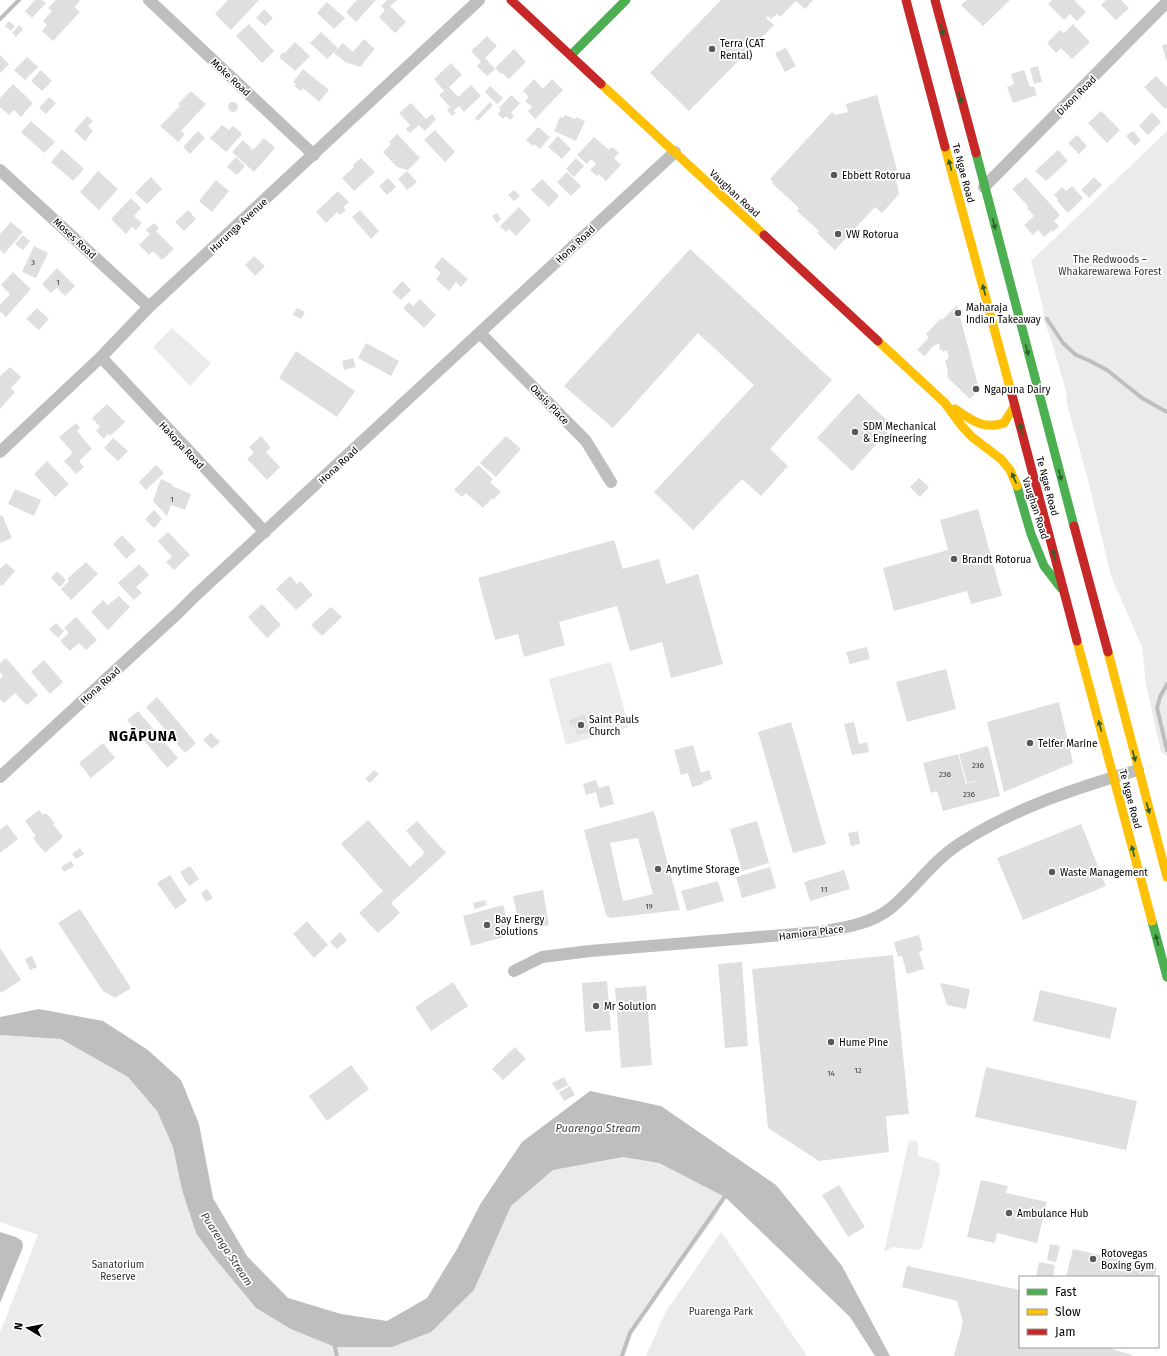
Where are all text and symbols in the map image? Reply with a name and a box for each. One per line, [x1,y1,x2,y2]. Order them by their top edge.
one-way arrow [940,24,946,37]
place label: Terra (CAT Rental) [720,37,766,62]
marker: Terra (CAT Rental) [707,44,717,54]
street label: Moke Road [208,56,253,99]
street label: Dixon Road [1054,73,1099,118]
one-way arrow [958,92,964,105]
street label: Te Ngae Road [949,142,977,204]
one-way arrow [947,158,953,171]
street label: Vaughan Road [707,167,762,220]
marker: Ebbett Rotorua [829,170,839,180]
place label: Ebbett Rotorua [842,170,911,182]
street label: Hurunga Avenue [207,196,270,256]
street label: Moses Road [50,216,98,262]
one-way arrow [991,218,997,230]
street label: Hona Road [553,223,598,266]
marker: VW Rotorua [833,229,843,239]
place label: VW Rotorua [846,229,899,241]
park label: The Redwoods – Whakarewarewa Forest [1058,254,1162,278]
house number: 3 [31,258,35,267]
house number: 1 [56,278,60,287]
one-way arrow [981,284,987,296]
place label: Maharaja Indian Takeaway [966,302,1041,326]
marker: Maharaja Indian Takeaway [953,308,963,318]
one-way arrow [1024,344,1030,356]
street label: Oasis Place [527,382,571,427]
marker: Ngapuna Dairy [971,384,981,394]
place label: Ngapuna Dairy [984,384,1050,396]
street label: Hakopa Road [156,420,206,472]
place label: SDM Mechanical & Engineering [863,421,936,445]
one-way arrow [1018,423,1024,436]
marker: SDM Mechanical & Engineering [850,427,860,437]
street label: Hona Road [316,444,361,487]
street label: Te Ngae Road [1033,455,1061,517]
one-way arrow [1057,470,1063,482]
one-way arrow [1011,472,1017,483]
street label: Vaughan Road [1019,476,1051,541]
house number: 1 [170,495,174,504]
one-way arrow [1051,549,1057,561]
marker: Brandt Rotorua [949,554,959,564]
place label: Brandt Rotorua [962,554,1031,566]
street label: Hona Road [78,665,123,707]
place label: Saint Pauls Church [589,714,639,738]
marker: Saint Pauls Church [576,720,586,730]
one-way arrow [1097,720,1103,732]
district label: NGĀPUNA [109,728,177,745]
marker: Telfer Marine [1025,738,1035,748]
place label: Telfer Marine [1038,738,1097,750]
one-way arrow [1131,750,1137,762]
house number: 236 [972,761,984,770]
street label: Te Ngae Road [1116,768,1144,830]
house number: 236 [939,770,951,779]
house number: 236 [963,790,975,799]
one-way arrow [1145,802,1151,814]
one-way arrow [1130,845,1136,857]
marker: Anytime Storage [653,864,663,874]
place label: Anytime Storage [666,864,740,876]
marker: Waste Management [1047,867,1057,877]
place label: Waste Management [1060,867,1148,879]
house number: 11 [821,885,827,894]
house number: 19 [645,902,653,911]
place label: Bay Energy Solutions [495,914,544,938]
marker: Bay Energy Solutions [482,920,492,930]
street label: Hamiora Place [778,923,844,943]
one-way arrow [1154,934,1160,946]
marker: Mr Solution [591,1001,601,1011]
place label: Mr Solution [604,1001,656,1013]
marker: Hume Pine [826,1037,836,1047]
place label: Hume Pine [839,1037,888,1049]
house number: 12 [854,1066,862,1075]
house number: 14 [827,1069,836,1078]
water label: Puarenga Stream [556,1122,640,1135]
marker: Ambulance Hub [1004,1208,1014,1218]
place label: Ambulance Hub [1017,1208,1089,1220]
water label: Puarenga Stream [198,1210,255,1288]
place label: Rotovegas Boxing Gym [1101,1248,1154,1272]
marker: Rotovegas Boxing Gym [1088,1254,1098,1264]
park label: Sanatorium Reserve [92,1259,144,1283]
legend [1019,1276,1159,1348]
text: Fast [1055,1285,1077,1299]
text: Slow [1055,1305,1081,1319]
park label: Puarenga Park [689,1306,754,1318]
north arrow [8,1308,48,1348]
text: N [12,1322,26,1331]
text: Jam [1055,1325,1075,1339]

